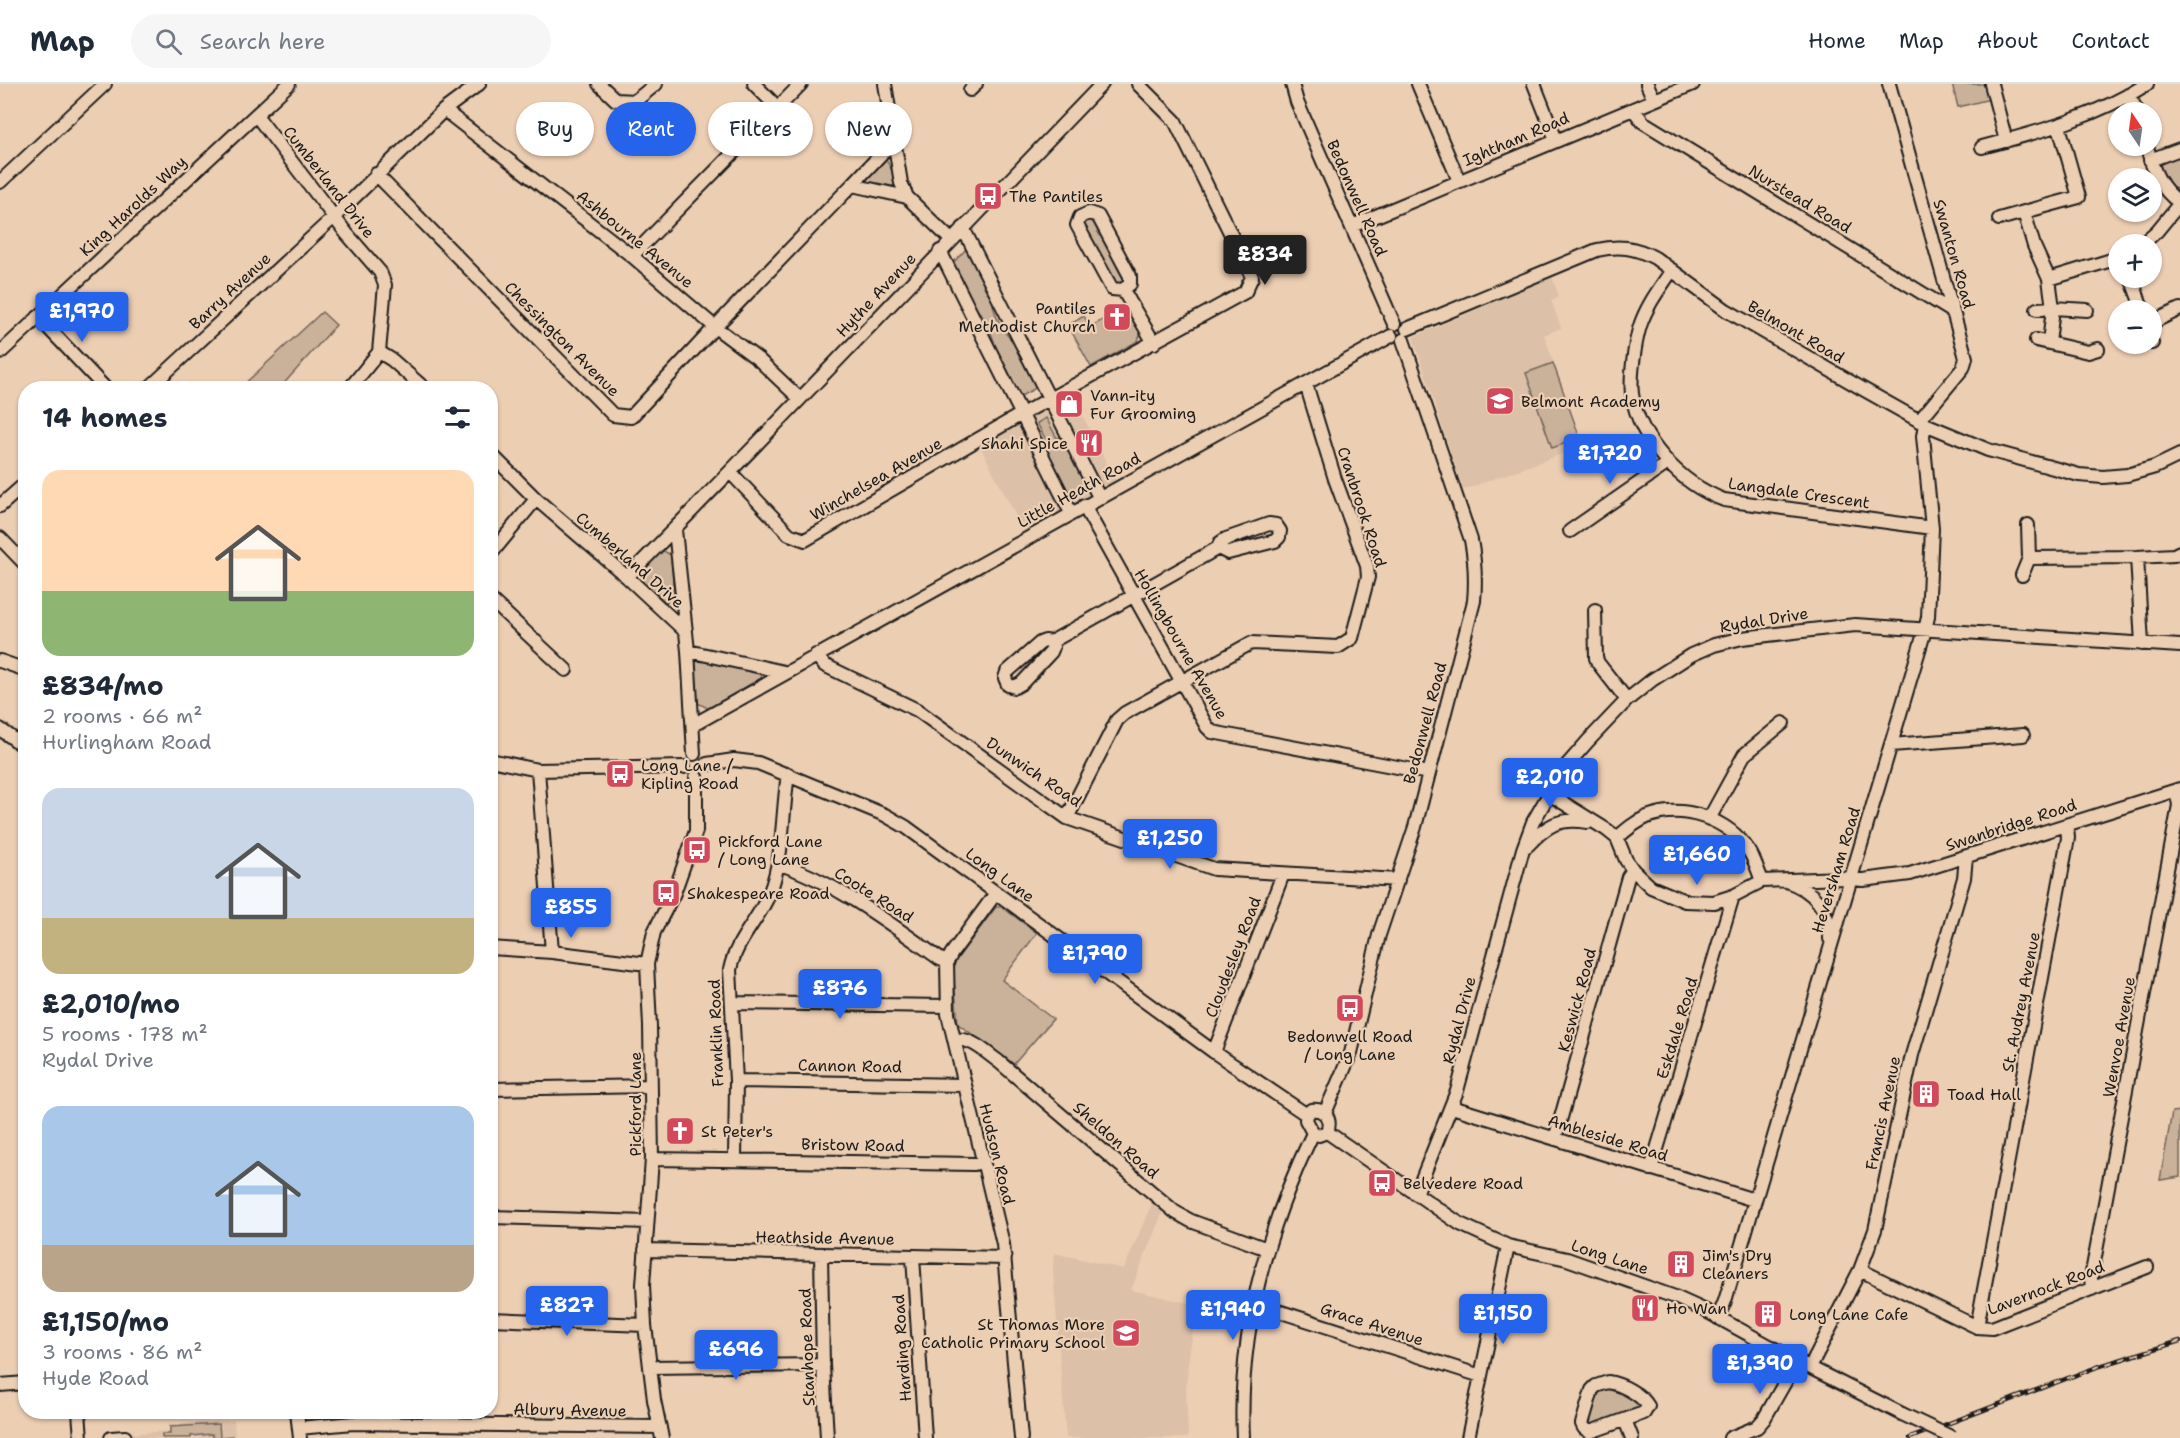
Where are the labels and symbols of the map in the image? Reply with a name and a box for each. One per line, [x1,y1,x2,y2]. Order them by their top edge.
north arrow [2108,102,2162,156]
street label: Ightham Road [1460,107,1572,171]
street label: Cumberland Drive [279,122,379,242]
street label: Bedonwell Road [1322,136,1392,260]
street label: King Harolds Way [75,151,191,261]
street label: Nurstead Road [1745,160,1855,238]
bus stop icon: The Pantiles [972,180,1004,212]
street label: Ashbourne Avenue [572,185,698,293]
place label: The Pantiles [1009,186,1103,207]
street label: Swanton Road [1928,197,1980,311]
pin: £834 [1229,235,1301,286]
street label: Barry Avenue [185,248,275,334]
street label: Hythe Avenue [831,248,921,342]
street label: Chessington Avenue [500,277,624,401]
pin: £1,970 [33,292,131,343]
street label: Belmont Road [1744,296,1848,368]
place label: Pantiles Methodist Church [958,298,1096,337]
church icon: Pantiles Methodist Church [1101,301,1133,333]
place label: Vann-ity Fur Grooming [1090,385,1196,424]
school or university icon: Belmont Academy [1484,385,1516,417]
shop icon: Vann-ity Fur Grooming [1053,388,1085,420]
place label: Belmont Academy [1521,391,1661,412]
restaurant icon: Shahi Spice [1073,427,1105,459]
street label: Winchelsea Avenue [806,433,946,525]
place label: Shahi Spice [981,433,1068,454]
pin: £1,720 [1561,434,1659,485]
street label: Cranbrook Road [1333,444,1391,570]
street label: Little Heath Road [1014,447,1144,533]
street label: Langdale Crescent [1727,473,1871,513]
street label: Cumberland Drive [571,507,689,613]
street label: Hollingbourne Avenue [1129,565,1233,723]
street label: Rydal Drive [1718,603,1810,637]
street label: Bedonwell Road [1399,660,1451,786]
street label: Dunwich Road [982,732,1086,812]
place label: Long Lane / Kipling Road [641,755,739,794]
bus stop icon: Long Lane / Kipling Road [604,758,636,790]
pin: £2,010 [1501,758,1599,809]
street label: Swanbridge Road [1943,794,2079,856]
street label: Heversham Road [1807,804,1865,936]
pin: £1,250 [1121,819,1219,870]
place label: Pickford Lane / Long Lane [718,831,823,870]
bus stop icon: Pickford Lane / Long Lane [681,834,713,866]
pin: £1,660 [1648,835,1746,886]
street label: Long Lane [961,843,1039,907]
street label: Coote Road [830,862,918,928]
bus stop icon: Shakespeare Road [650,877,682,909]
place label: Shakespeare Road [687,883,830,904]
pin: £855 [535,888,607,939]
street label: Cloudesley Road [1200,893,1266,1021]
street label: St. Audrey Avenue [1997,930,2045,1074]
pin: £1,790 [1046,934,1144,985]
street label: Keswick Road [1553,946,1601,1054]
pin: £876 [804,969,876,1020]
street label: Rydal Drive [1437,974,1481,1066]
street label: Eskdale Road [1652,974,1702,1082]
street label: Wenvoe Avenue [2098,975,2140,1099]
street label: Franklin Road [704,979,728,1087]
bus stop icon: Bedonwell Road / Long Lane [1334,992,1366,1024]
place label: Bedonwell Road / Long Lane [1287,1026,1413,1065]
street label: Pickford Lane [625,1052,646,1156]
street label: Francis Avenue [1861,1054,1905,1172]
street label: Cannon Road [798,1055,902,1077]
building icon: Toad Hall [1910,1078,1942,1110]
place label: Toad Hall [1947,1084,2021,1105]
street label: Sheldon Road [1069,1097,1163,1183]
street label: Hudson Road [974,1101,1020,1207]
street label: Ambleside Road [1545,1110,1671,1166]
church icon: St Peter's [664,1115,696,1147]
place label: St Peter's [701,1121,773,1142]
street label: Bristow Road [801,1134,905,1156]
bus stop icon: Belvedere Road [1366,1167,1398,1199]
place label: Belvedere Road [1403,1173,1523,1194]
street label: Heathside Avenue [755,1226,895,1250]
street label: Long Lane [1569,1235,1651,1279]
place label: Jim's Dry Cleaners [1702,1245,1772,1284]
building icon: Jim's Dry Cleaners [1665,1248,1697,1280]
street label: Lavernock Road [1984,1256,2108,1320]
pin: £827 [531,1286,603,1337]
street label: Stanhope Road [794,1288,820,1406]
pin: £1,940 [1184,1290,1282,1341]
restaurant icon: Ho Wan [1629,1292,1661,1324]
street label: Harding Road [888,1294,916,1402]
pin: £1,150 [1454,1294,1552,1345]
street label: Grace Avenue [1318,1297,1426,1351]
place label: Ho Wan [1666,1298,1727,1319]
building icon: Long Lane Cafe [1752,1298,1784,1330]
place label: Long Lane Cafe [1789,1304,1908,1325]
place label: St Thomas More Catholic Primary School [921,1314,1105,1353]
school or university icon: St Thomas More Catholic Primary School [1110,1317,1142,1349]
pin: £696 [700,1330,772,1381]
pin: £1,390 [1711,1344,1809,1395]
street label: Albury Avenue [513,1399,627,1421]

